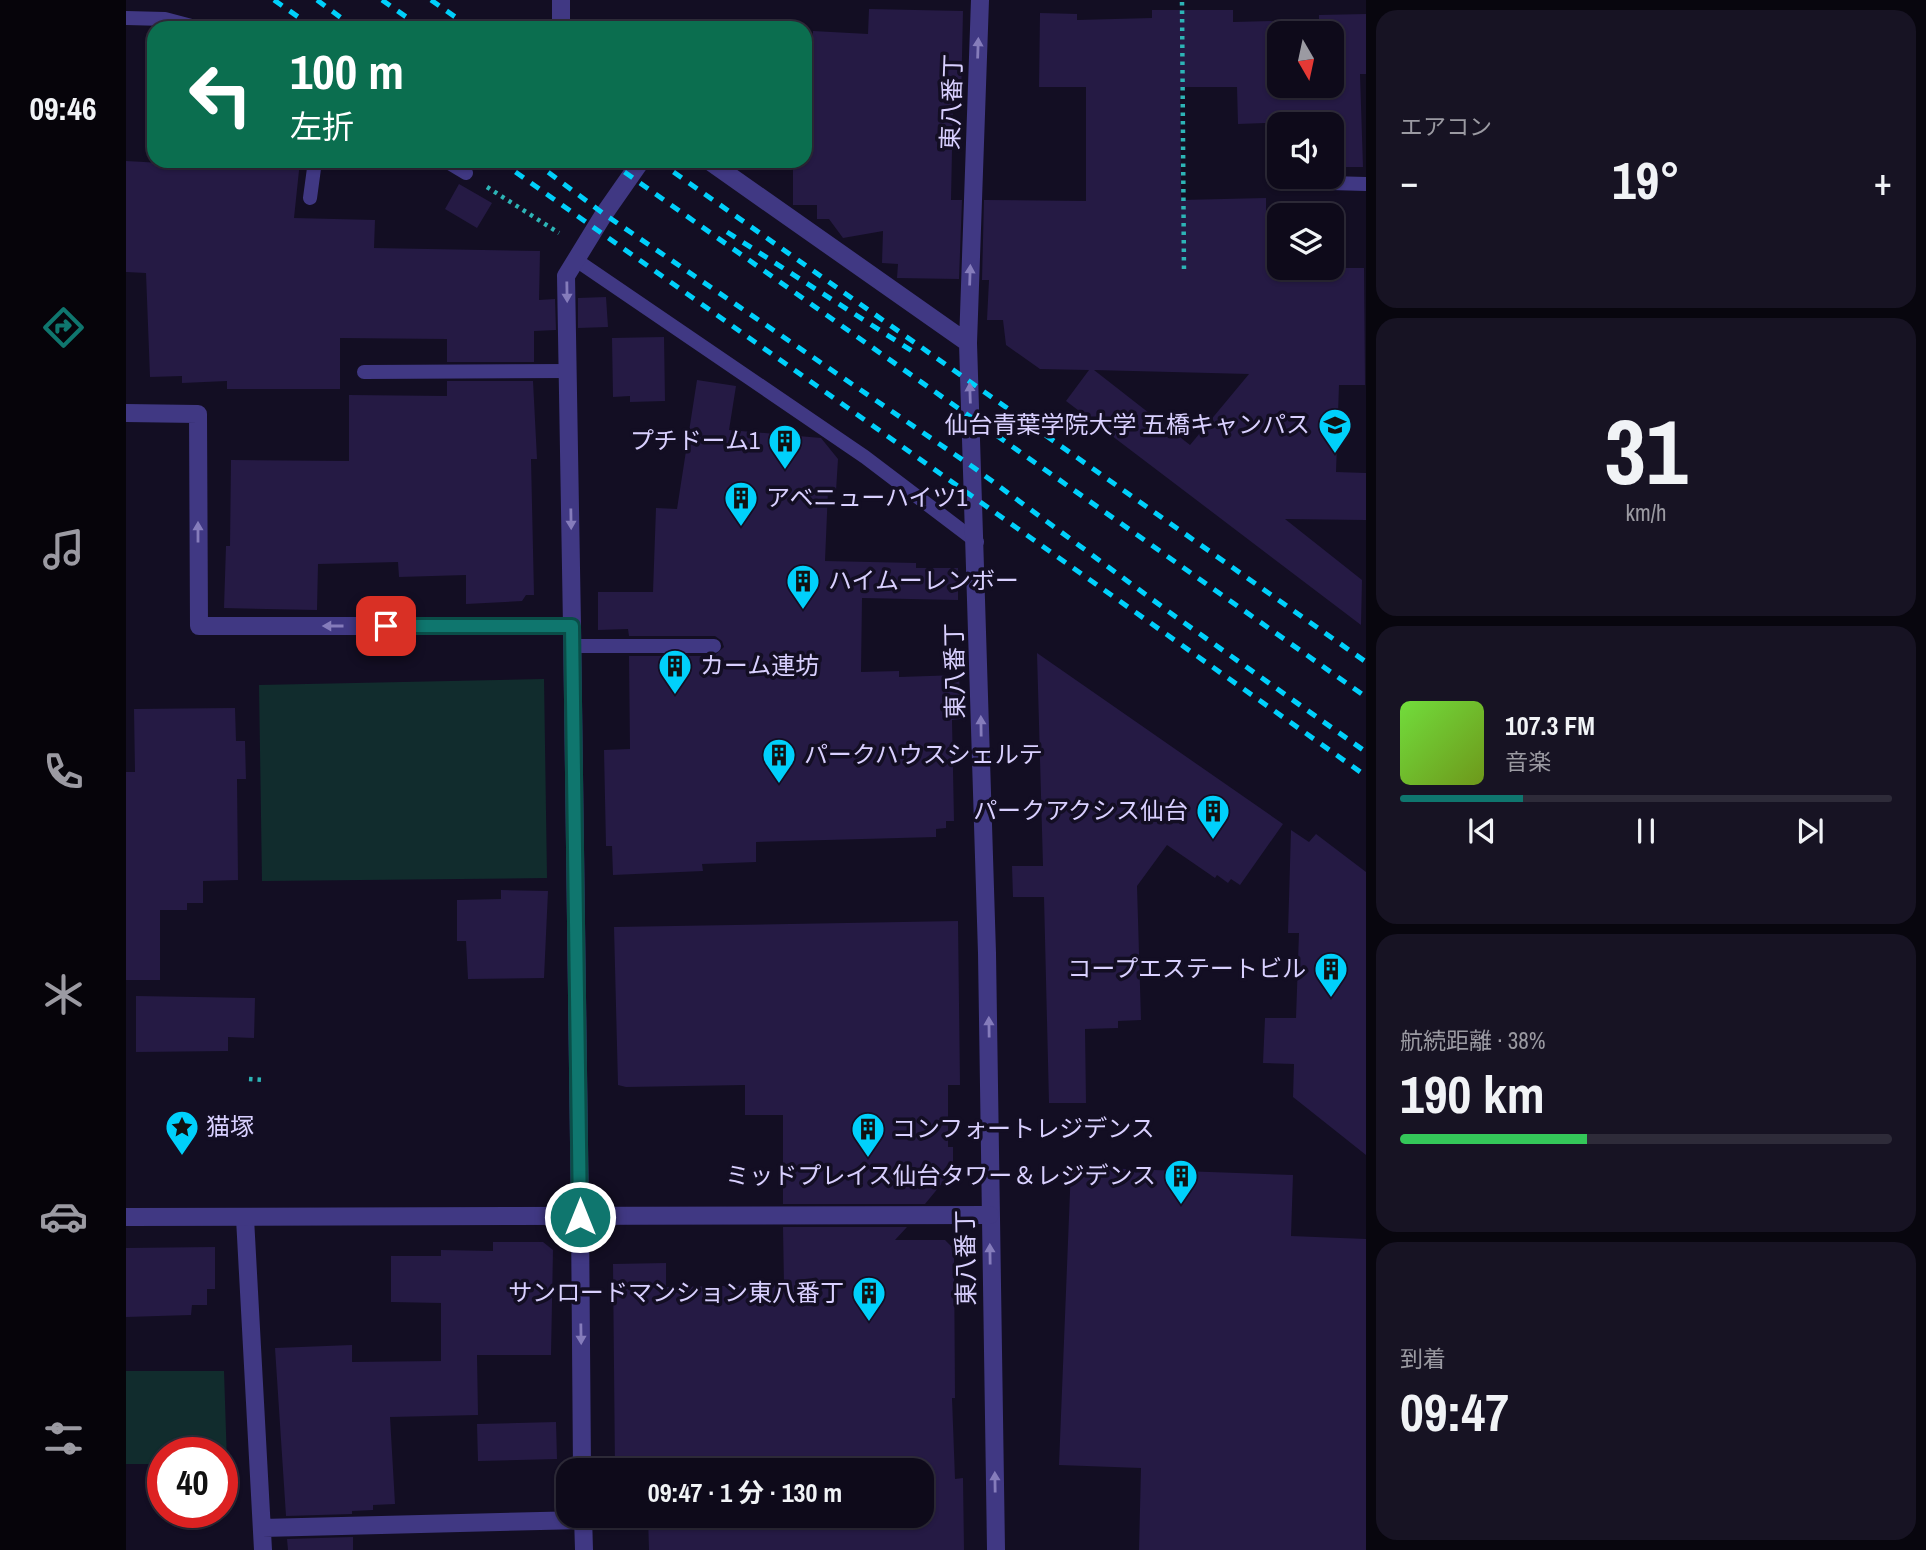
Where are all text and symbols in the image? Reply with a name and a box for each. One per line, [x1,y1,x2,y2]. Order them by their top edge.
north arrow [1267,21,1344,98]
map controls [1267,21,1344,280]
one-way arrow [973,36,984,58]
text: 100 m [290,38,404,104]
icon: left [175,49,266,140]
street label: 東八番丁 [933,53,969,150]
text: 09:46 [29,87,97,130]
text: 左折 [290,105,354,148]
text: エアコン [1400,111,1492,142]
button: sound [1267,112,1344,189]
text: 19° [1612,145,1680,215]
text: − [1400,156,1418,207]
text: + [1874,156,1892,207]
button: layers [1267,203,1344,280]
one-way arrow [965,264,976,286]
one-way arrow [561,281,572,303]
icon: directions [39,303,88,352]
one-way arrow [965,382,976,404]
text: 31 [1605,390,1688,512]
school or university icon: 仙台青葉学院大学 五橋キャンパス [1316,406,1354,455]
place label: 仙台青葉学院大学 五橋キャンパス [945,408,1310,440]
building icon: プチドーム1 [766,422,804,471]
place label: プチドーム1 [630,424,760,456]
building icon: アベニューハイツ1 [722,479,760,528]
place label: アベニューハイツ1 [766,481,968,513]
text: km/h [1626,497,1666,528]
one-way arrow [565,509,577,531]
one-way arrow [192,521,204,543]
icon: music [39,525,88,574]
building icon: ハイムーレンボー [784,562,822,611]
place label: ハイムーレンボー [828,564,1019,596]
pin [356,596,416,656]
icon: arrive [367,607,405,645]
one-way arrow [321,620,343,632]
street label: 東八番丁 [937,623,971,719]
building icon: カーム連坊 [656,647,694,696]
place label: カーム連坊 [700,649,819,681]
text: 107.3 FM [1505,708,1595,743]
one-way arrow [976,715,987,737]
building icon: パークハウスシェルテ [760,736,798,785]
place label: パークハウスシェルテ [804,738,1043,770]
text: 音楽 [1505,746,1551,777]
icon: phone [39,747,88,796]
building icon: パークアクシス仙台 [1194,792,1232,841]
place label: パークアクシス仙台 [973,794,1188,826]
icon: previous [1463,812,1501,850]
icon: pause [1627,812,1665,850]
icon: next [1791,812,1829,850]
building icon: コープエステートビル [1312,950,1350,999]
place label: コープエステートビル [1067,952,1306,984]
icon: climate [39,970,88,1019]
one-way arrow [983,1016,995,1038]
text: 航続距離 · 38% [1400,1025,1545,1056]
text: 190 km [1400,1059,1545,1129]
place icon: 猫塚 [163,1108,201,1157]
place label: 猫塚 [206,1110,254,1142]
building icon: コンフォートレジデンス [849,1110,887,1159]
place label: コンフォートレジデンス [892,1112,1155,1144]
building icon: ミッドプレイス仙台タワー＆レジデンス [1162,1157,1200,1206]
place label: ミッドプレイス仙台タワー＆レジデンス [725,1159,1156,1191]
position arrow [543,1180,617,1254]
icon: car [39,1192,88,1241]
street label: 東八番丁 [948,1210,982,1306]
one-way arrow [985,1243,996,1265]
building icon: サンロードマンション東八番丁 [850,1274,888,1323]
place label: サンロードマンション東八番丁 [508,1276,844,1308]
one-way arrow [575,1323,587,1345]
text: 到着 [1400,1343,1446,1374]
text: 09:47 [1400,1377,1509,1447]
icon: filters [39,1414,88,1463]
speed limit sign: 40 [147,1437,238,1528]
one-way arrow [989,1471,1001,1493]
text: 09:47 · 1 分 · 130 m [648,1475,842,1510]

